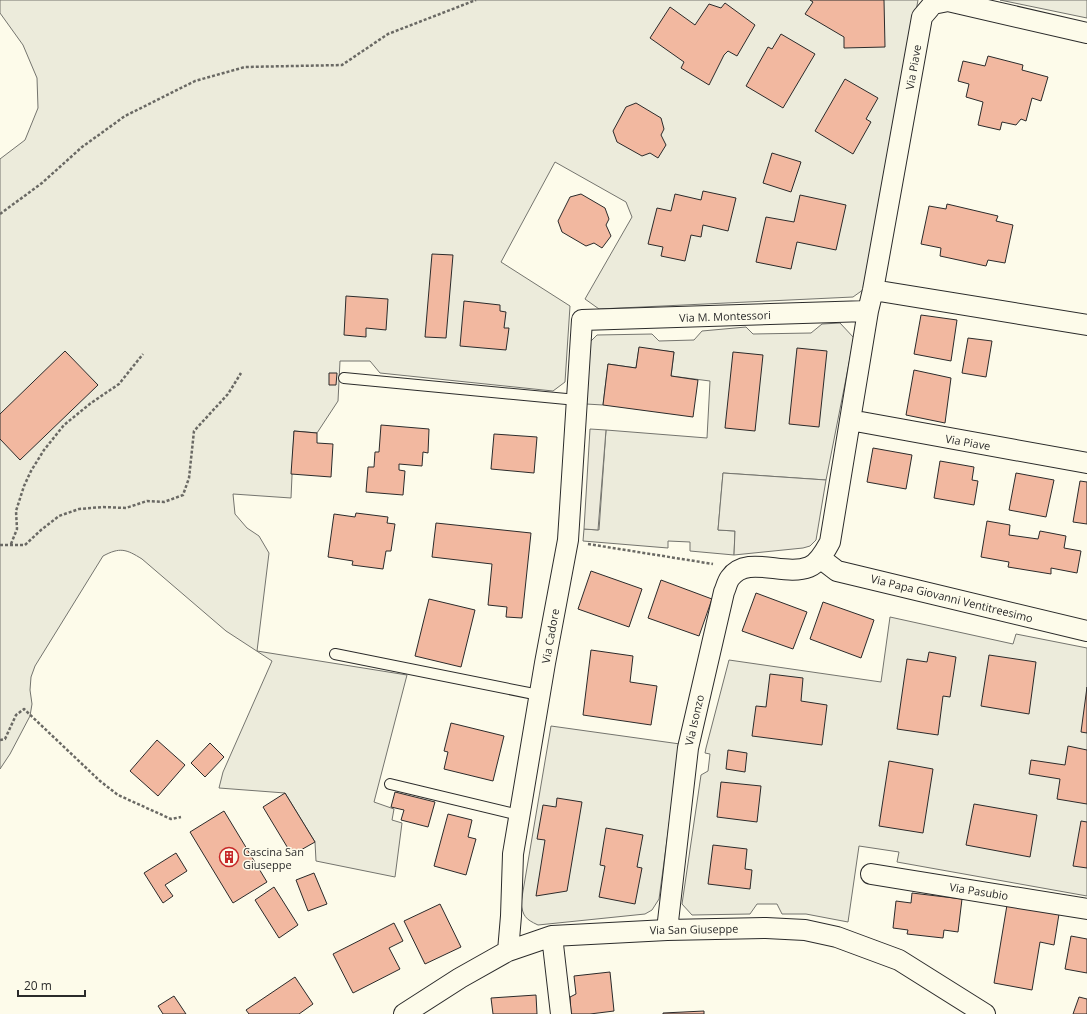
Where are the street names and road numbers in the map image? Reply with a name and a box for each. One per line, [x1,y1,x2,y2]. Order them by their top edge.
street label: Via Piave [902,43,924,91]
street label: Via M. Montessori [679,307,771,325]
street label: Via Piave [944,431,992,453]
street label: Via Papa Giovanni Ventitreesimo [869,571,1035,626]
street label: Via Cadore [538,607,562,665]
street label: Via Isonzo [681,693,707,747]
street label: Via Pasubio [949,879,1010,903]
street label: Via San Giuseppe [650,921,738,937]

